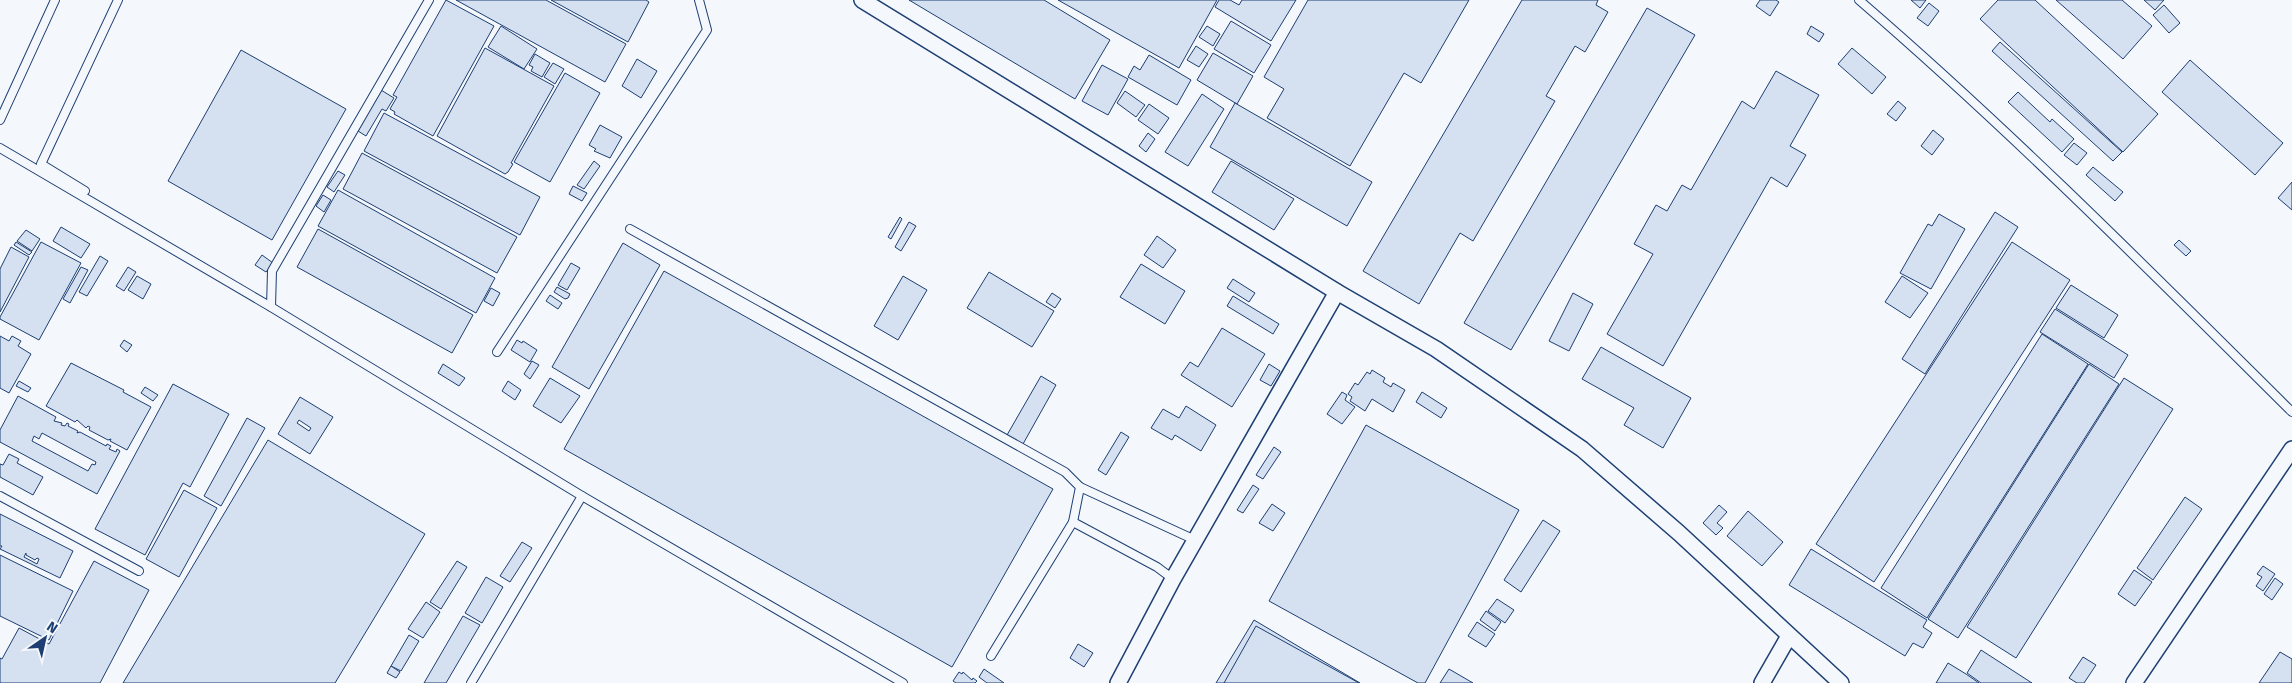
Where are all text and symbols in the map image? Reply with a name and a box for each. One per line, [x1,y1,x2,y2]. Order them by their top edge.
north arrow [20,613,70,663]
text: N [43,618,61,637]

